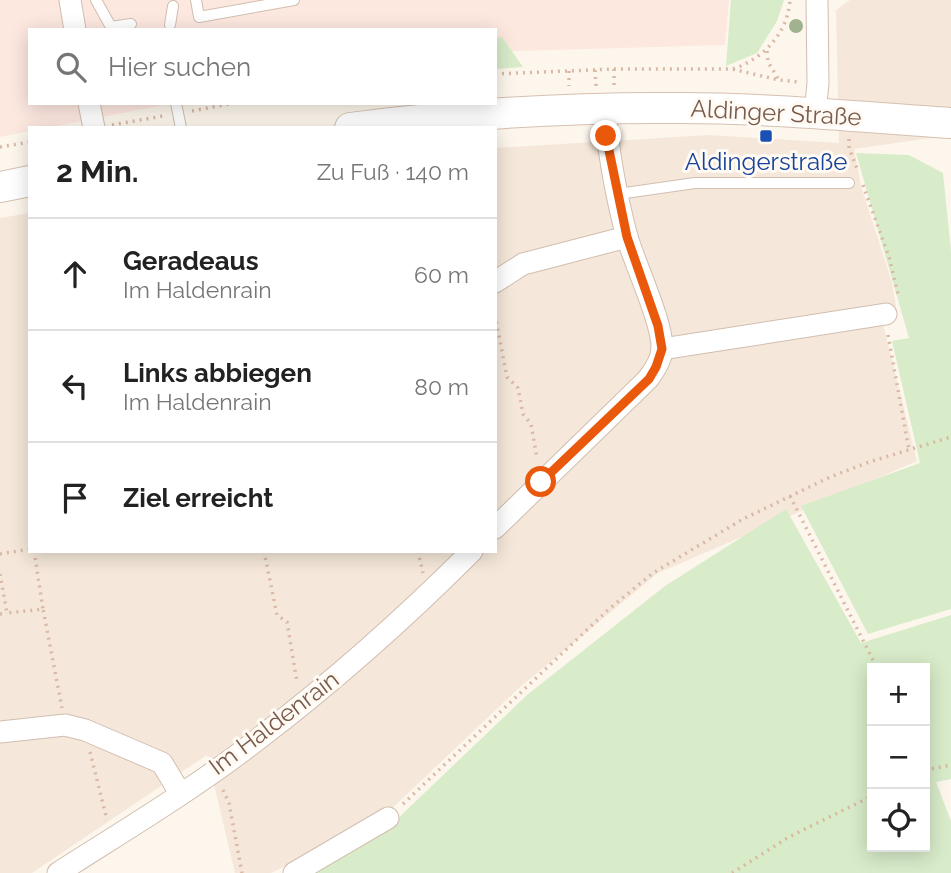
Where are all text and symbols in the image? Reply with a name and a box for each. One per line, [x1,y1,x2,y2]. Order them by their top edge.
search box [28,28,497,105]
icon: search [52,48,90,86]
text: Hier suchen [108,52,251,82]
street label: Aldinger Straße [690,94,862,131]
route end [590,120,621,151]
marker: Aldingerstraße [758,128,774,144]
place label: Aldingerstraße [685,147,847,176]
text: 2 Min. [56,154,139,189]
text: Zu Fuß · 140 m [317,158,469,185]
text: Geradeaus [123,246,259,276]
icon: ahead [56,255,94,293]
text: 60 m [414,261,469,288]
text: Im Haldenrain [123,276,272,303]
text: Links abbiegen [123,358,312,388]
icon: left [56,367,94,405]
text: 80 m [414,373,469,400]
text: Im Haldenrain [123,388,272,415]
route start [525,466,556,497]
icon: arrive [56,479,94,517]
text: Ziel erreicht [123,483,273,513]
map controls [867,663,930,852]
button: + [867,663,930,726]
street label: Im Haldenrain [203,664,344,781]
button: − [867,726,930,789]
button: locate [867,789,930,852]

